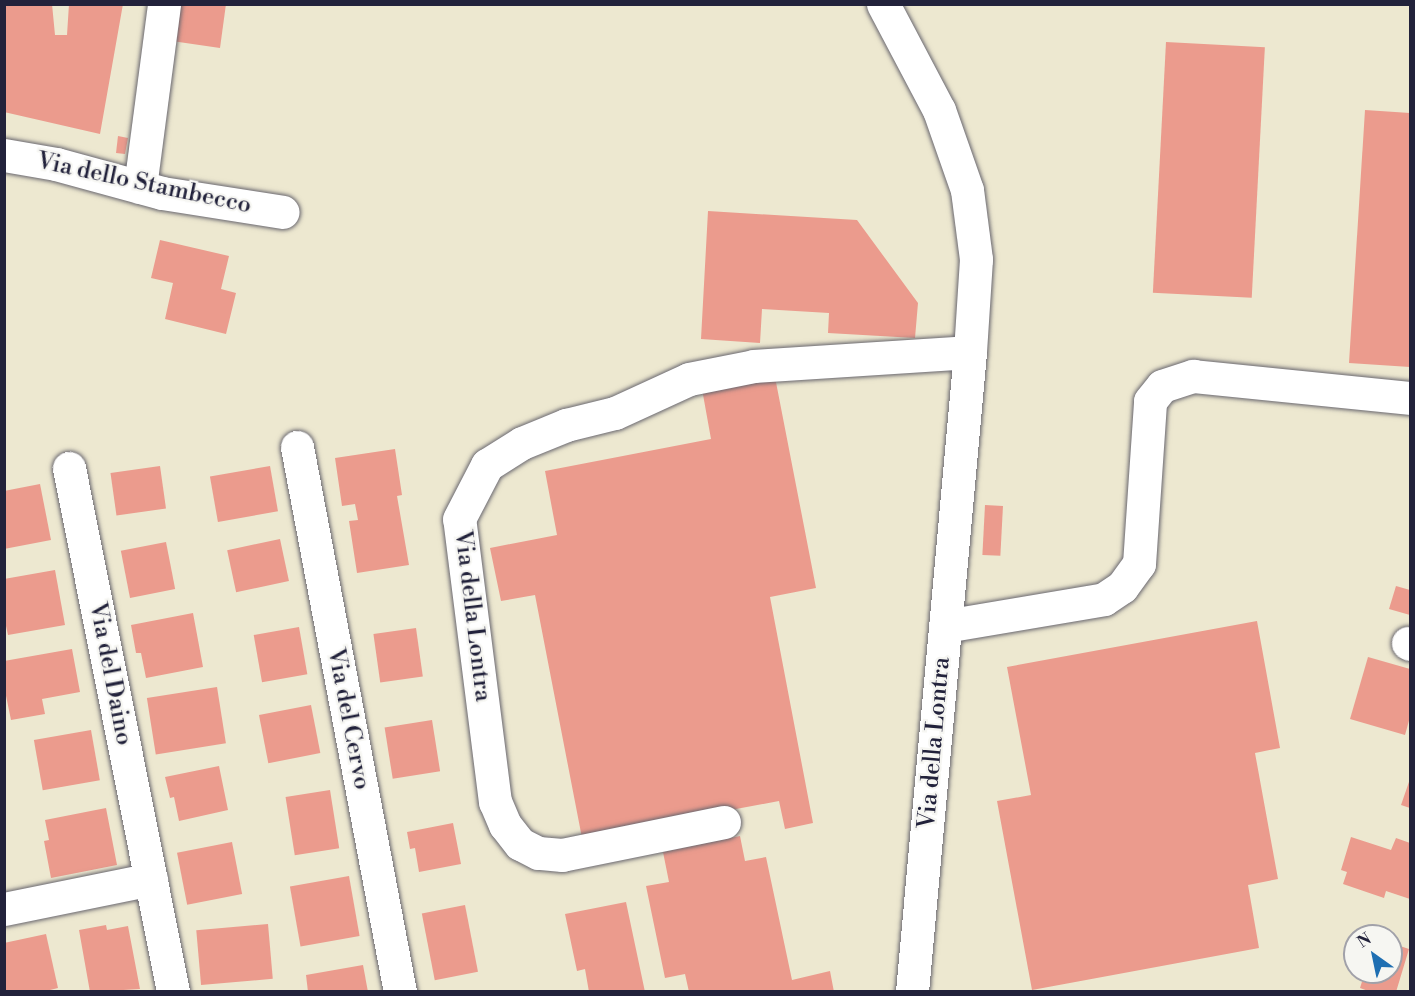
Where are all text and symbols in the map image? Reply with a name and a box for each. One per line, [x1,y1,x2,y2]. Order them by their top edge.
street label: Via dello Stambecco [34,147,254,221]
street label: Via della Lontra [447,529,497,703]
street label: Via del Daino [82,600,138,748]
street label: Via del Cervo [320,646,376,792]
street label: Via della Lontra [913,656,957,830]
north arrow [1343,924,1403,984]
text: N [1354,929,1375,952]

